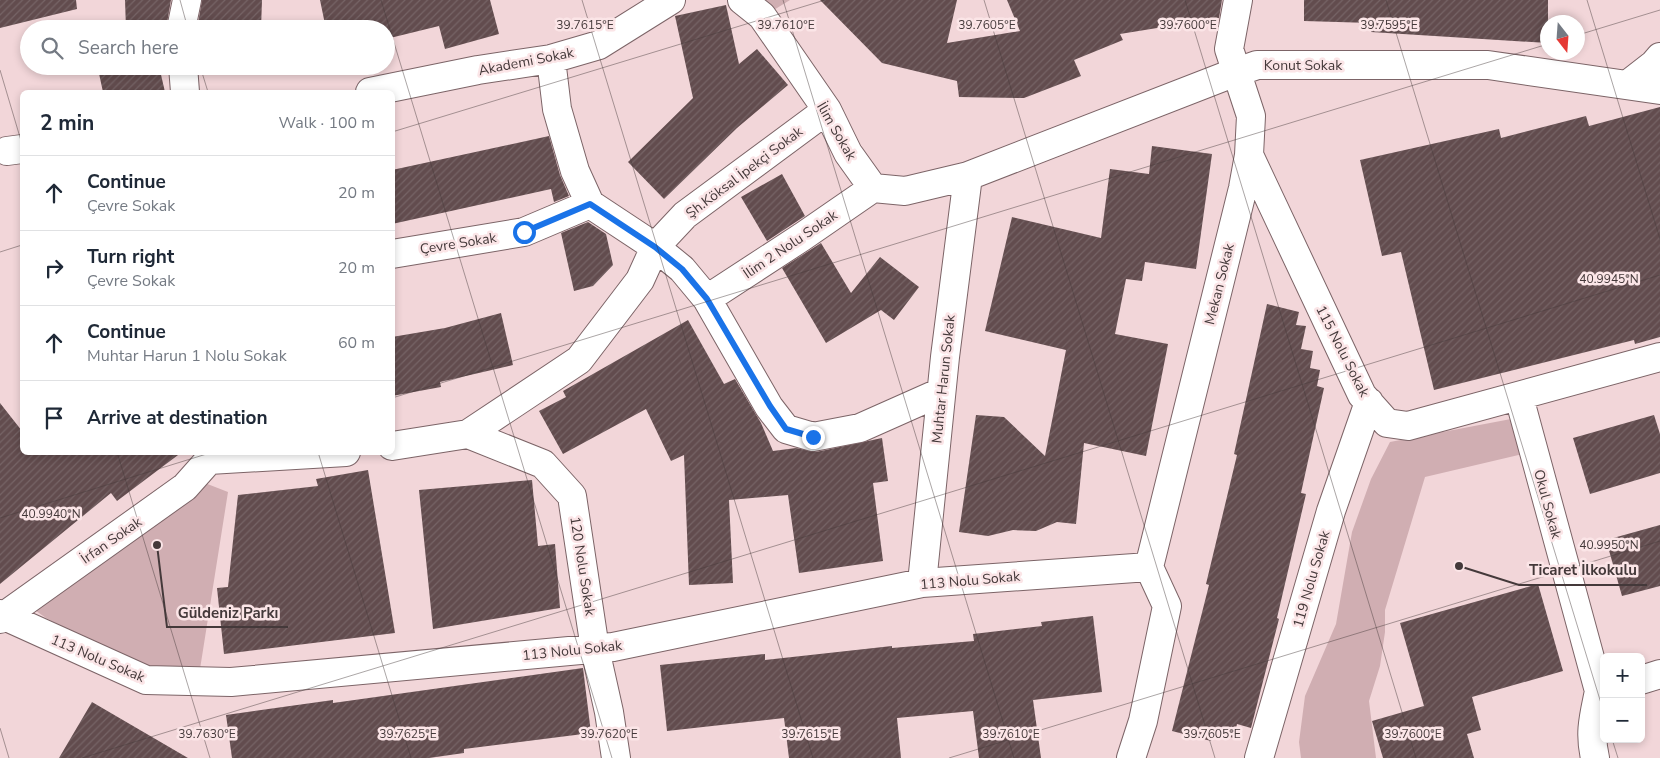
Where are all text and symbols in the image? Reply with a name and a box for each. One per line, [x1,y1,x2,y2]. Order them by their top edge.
north arrow [1540,15,1585,60]
text: 39.7615°E [556,17,614,33]
text: 39.7610°E [757,17,815,33]
text: 39.7605°E [958,17,1016,33]
text: 39.7600°E [1159,17,1217,33]
text: 39.7595°E [1360,17,1418,33]
search box [20,20,395,75]
icon: search [38,34,66,62]
text: Search here [78,35,179,61]
street label: Akademi Sokak [477,43,576,80]
street label: Konut Sokak [1264,56,1343,75]
street label: İlim Sokak [812,99,861,165]
text: 2 min [40,109,94,137]
text: Walk · 100 m [279,112,375,134]
street label: Şh.Köksal İpekçi Sokak [682,121,808,223]
text: Continue [87,169,166,195]
icon: ahead [40,179,68,207]
text: 20 m [338,182,375,204]
text: Çevre Sokak [87,195,175,217]
street label: İlim 2 Nolu Sokak [739,205,842,283]
route start [513,221,536,244]
street label: Çevre Sokak [418,228,499,259]
street label: Mekan Sokak [1200,241,1239,327]
text: Turn right [87,244,174,270]
icon: right [40,254,68,282]
text: 20 m [338,257,375,279]
text: Çevre Sokak [87,270,175,292]
text: 40.9945°N [1579,271,1639,287]
street label: 115 Nolu Sokak [1311,302,1374,401]
street label: Muhtar Harun Sokak [927,313,960,444]
text: Continue [87,319,166,345]
icon: ahead [40,329,68,357]
text: 60 m [338,332,375,354]
text: Muhtar Harun 1 Nolu Sokak [87,345,287,367]
icon: arrive [40,404,68,432]
text: Arrive at destination [87,405,268,431]
route end [802,426,825,449]
street label: Okul Sokak [1529,467,1566,542]
text: 40.9940°N [21,506,81,522]
street label: İrfan Sokak [77,512,146,568]
street label: 120 Nolu Sokak [565,515,600,618]
street label: 119 Nolu Sokak [1289,527,1335,630]
text: 40.9950°N [1579,537,1639,553]
callout: Ticaret İlkokulu [1519,555,1647,585]
text: Ticaret İlkokulu [1529,560,1637,580]
street label: 113 Nolu Sokak [919,567,1022,594]
callout: Güldeniz Parkı [167,597,288,627]
text: Güldeniz Parkı [178,603,278,623]
street label: 113 Nolu Sokak [48,630,149,687]
street label: 113 Nolu Sokak [521,636,624,665]
map controls [1600,653,1645,743]
button: + [1600,653,1645,698]
button: − [1600,698,1645,743]
text: 39.7630°E [178,726,236,742]
text: 39.7625°E [379,726,437,742]
text: 39.7620°E [580,726,638,742]
text: 39.7615°E [781,726,839,742]
text: 39.7610°E [982,726,1040,742]
text: 39.7605°E [1183,726,1241,742]
text: 39.7600°E [1384,726,1442,742]

